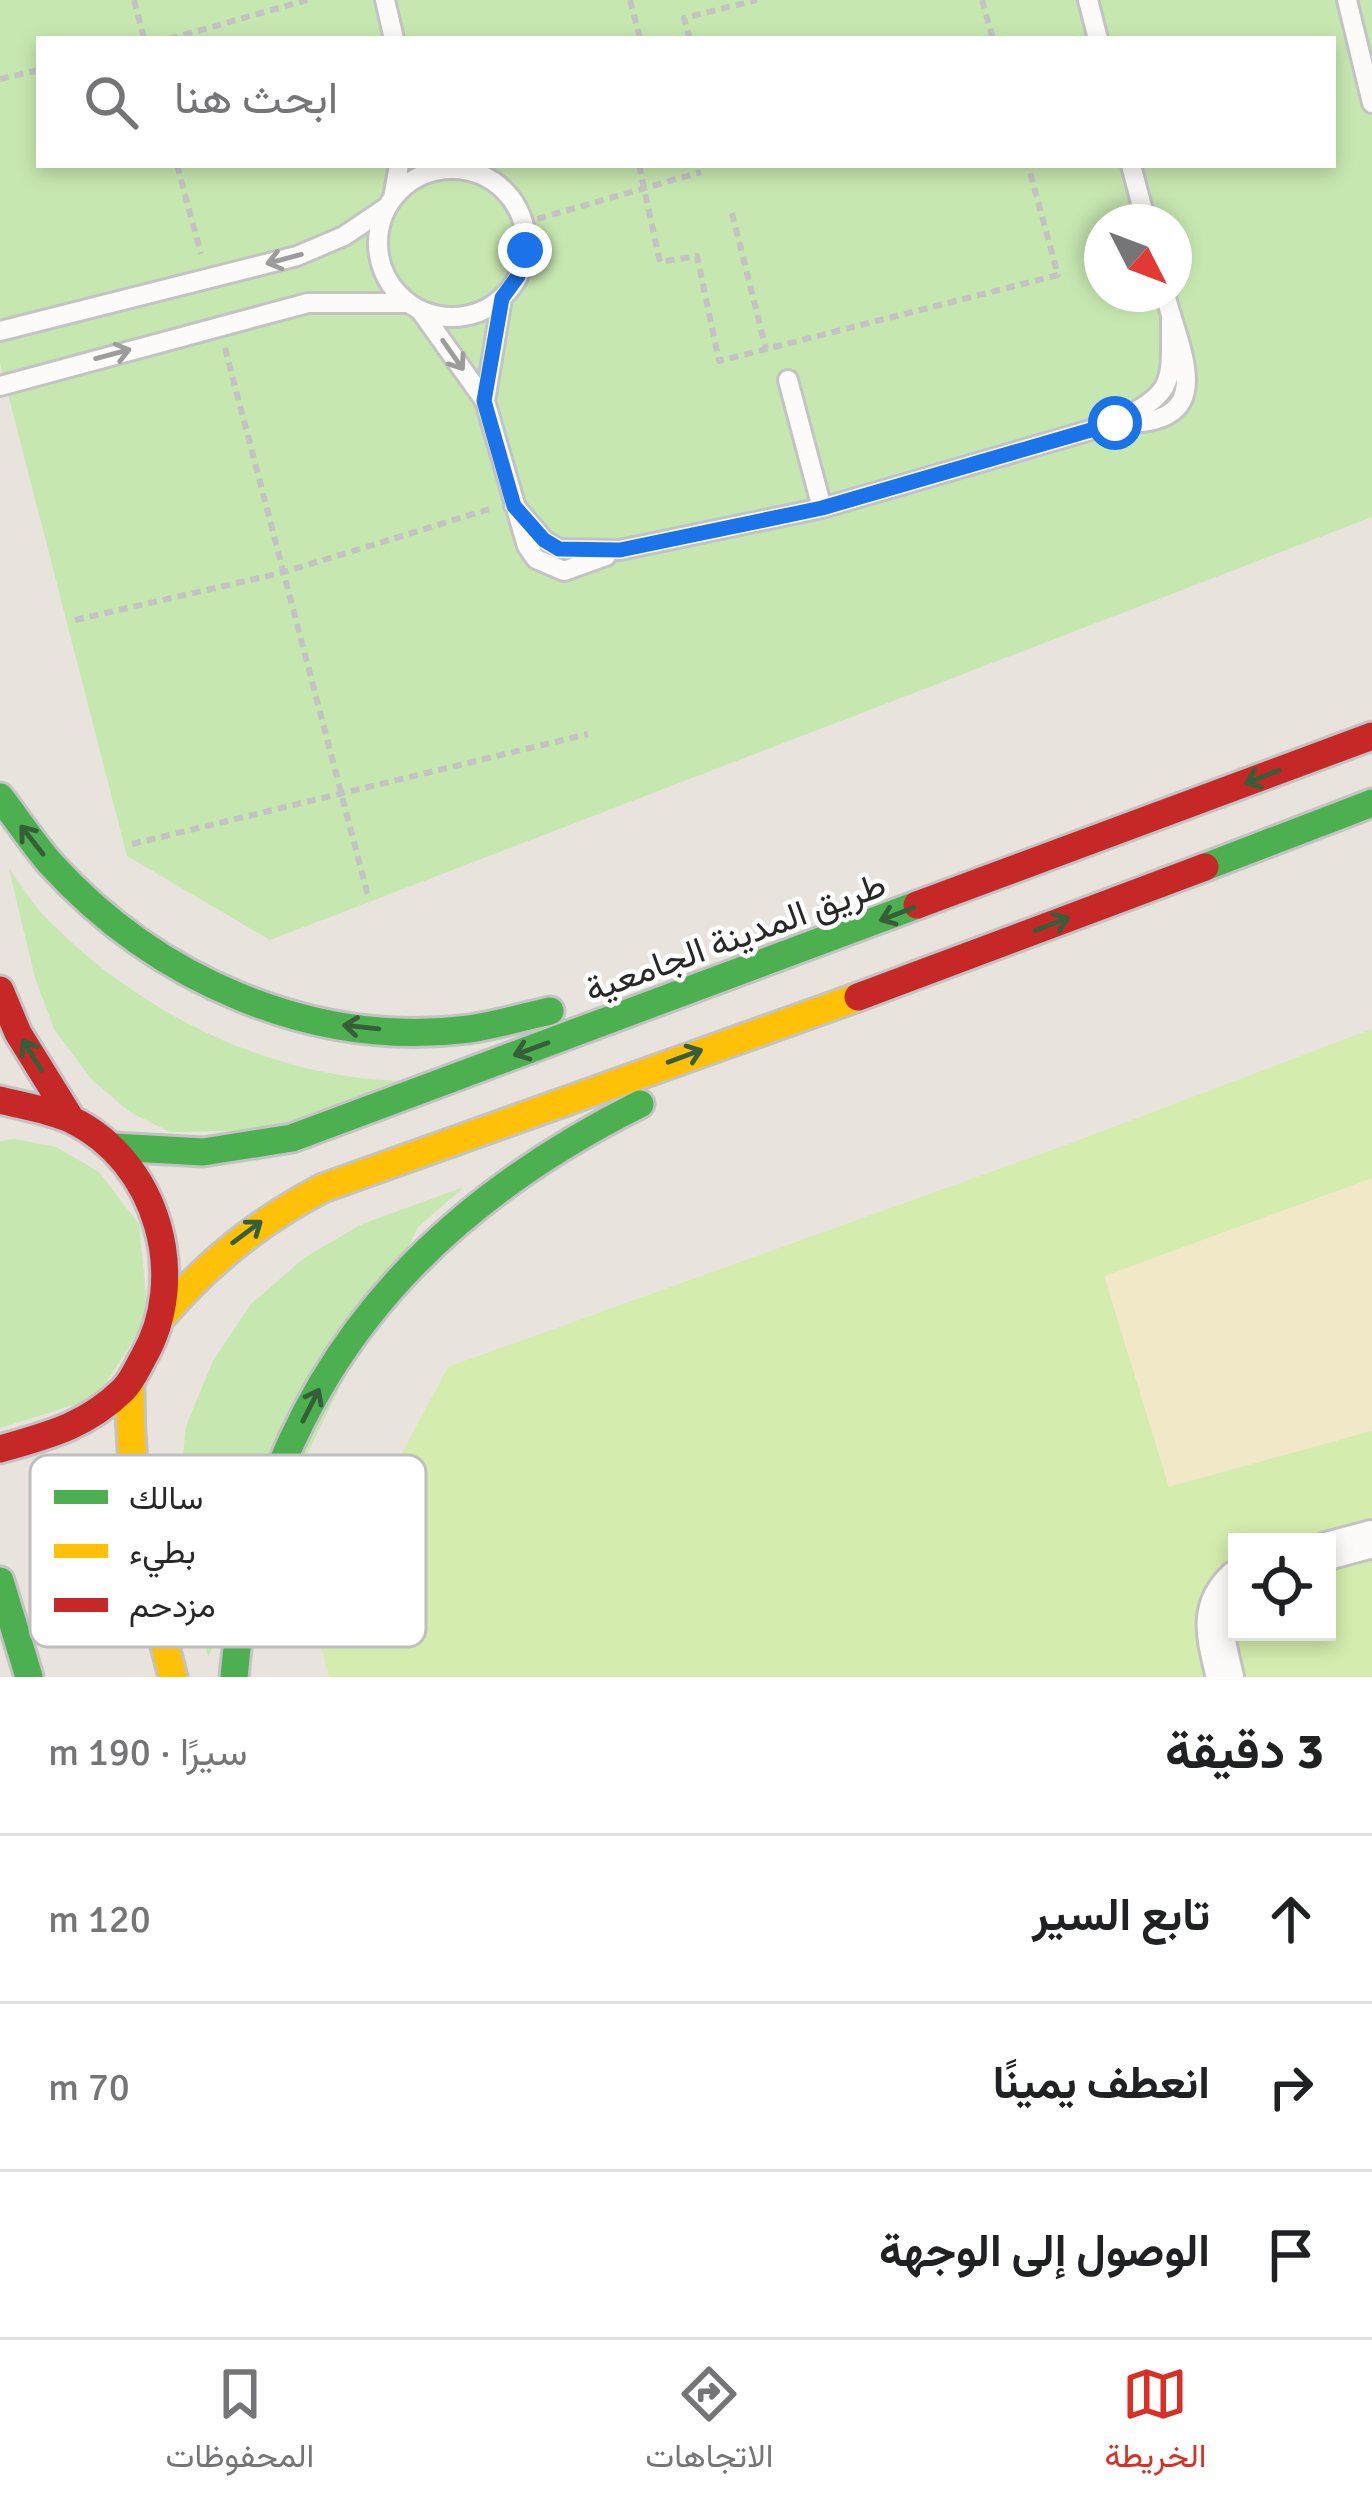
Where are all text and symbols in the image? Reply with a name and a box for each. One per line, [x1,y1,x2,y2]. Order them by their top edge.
search box [36,36,1336,168]
icon: search [78,69,144,135]
text: ابحث هنا [174,71,338,126]
north arrow [1084,204,1192,312]
route end [498,223,552,277]
one-way arrow [265,250,303,272]
one-way arrow [440,338,466,371]
one-way arrow [93,342,131,364]
route start [1088,396,1142,450]
one-way arrow [1245,768,1282,789]
one-way arrow [19,825,46,857]
street label: طريق المدينة الجامعية [579,862,892,1013]
one-way arrow [880,905,917,927]
one-way arrow [1033,912,1070,934]
one-way arrow [342,1015,381,1038]
one-way arrow [20,1039,44,1073]
one-way arrow [514,1040,551,1061]
one-way arrow [666,1044,703,1065]
one-way arrow [230,1219,262,1245]
one-way arrow [300,1388,323,1424]
legend [30,1455,426,1647]
text: سالك [129,1478,203,1519]
text: بطيء [129,1532,196,1578]
map controls [1228,1533,1336,1641]
button: locate [1228,1533,1336,1641]
text: مزدحم [129,1586,216,1627]
text: 3 دقيقة [1165,1720,1324,1783]
text: سيرًا · 190 m [48,1728,248,1776]
icon: ahead [1258,1886,1324,1952]
text: تابع السير [1032,1888,1210,1943]
text: 120 m [48,1895,151,1943]
icon: right [1258,2054,1324,2120]
text: انعطف يمينًا [993,2056,1210,2111]
text: 70 m [48,2063,130,2111]
icon: arrive [1258,2222,1324,2288]
text: الوصول إلى الوجهة [879,2224,1210,2279]
tab: المحفوظات [166,2361,314,2485]
tab: الاتجاهات [645,2361,773,2485]
tab: الخريطة [1104,2361,1206,2485]

